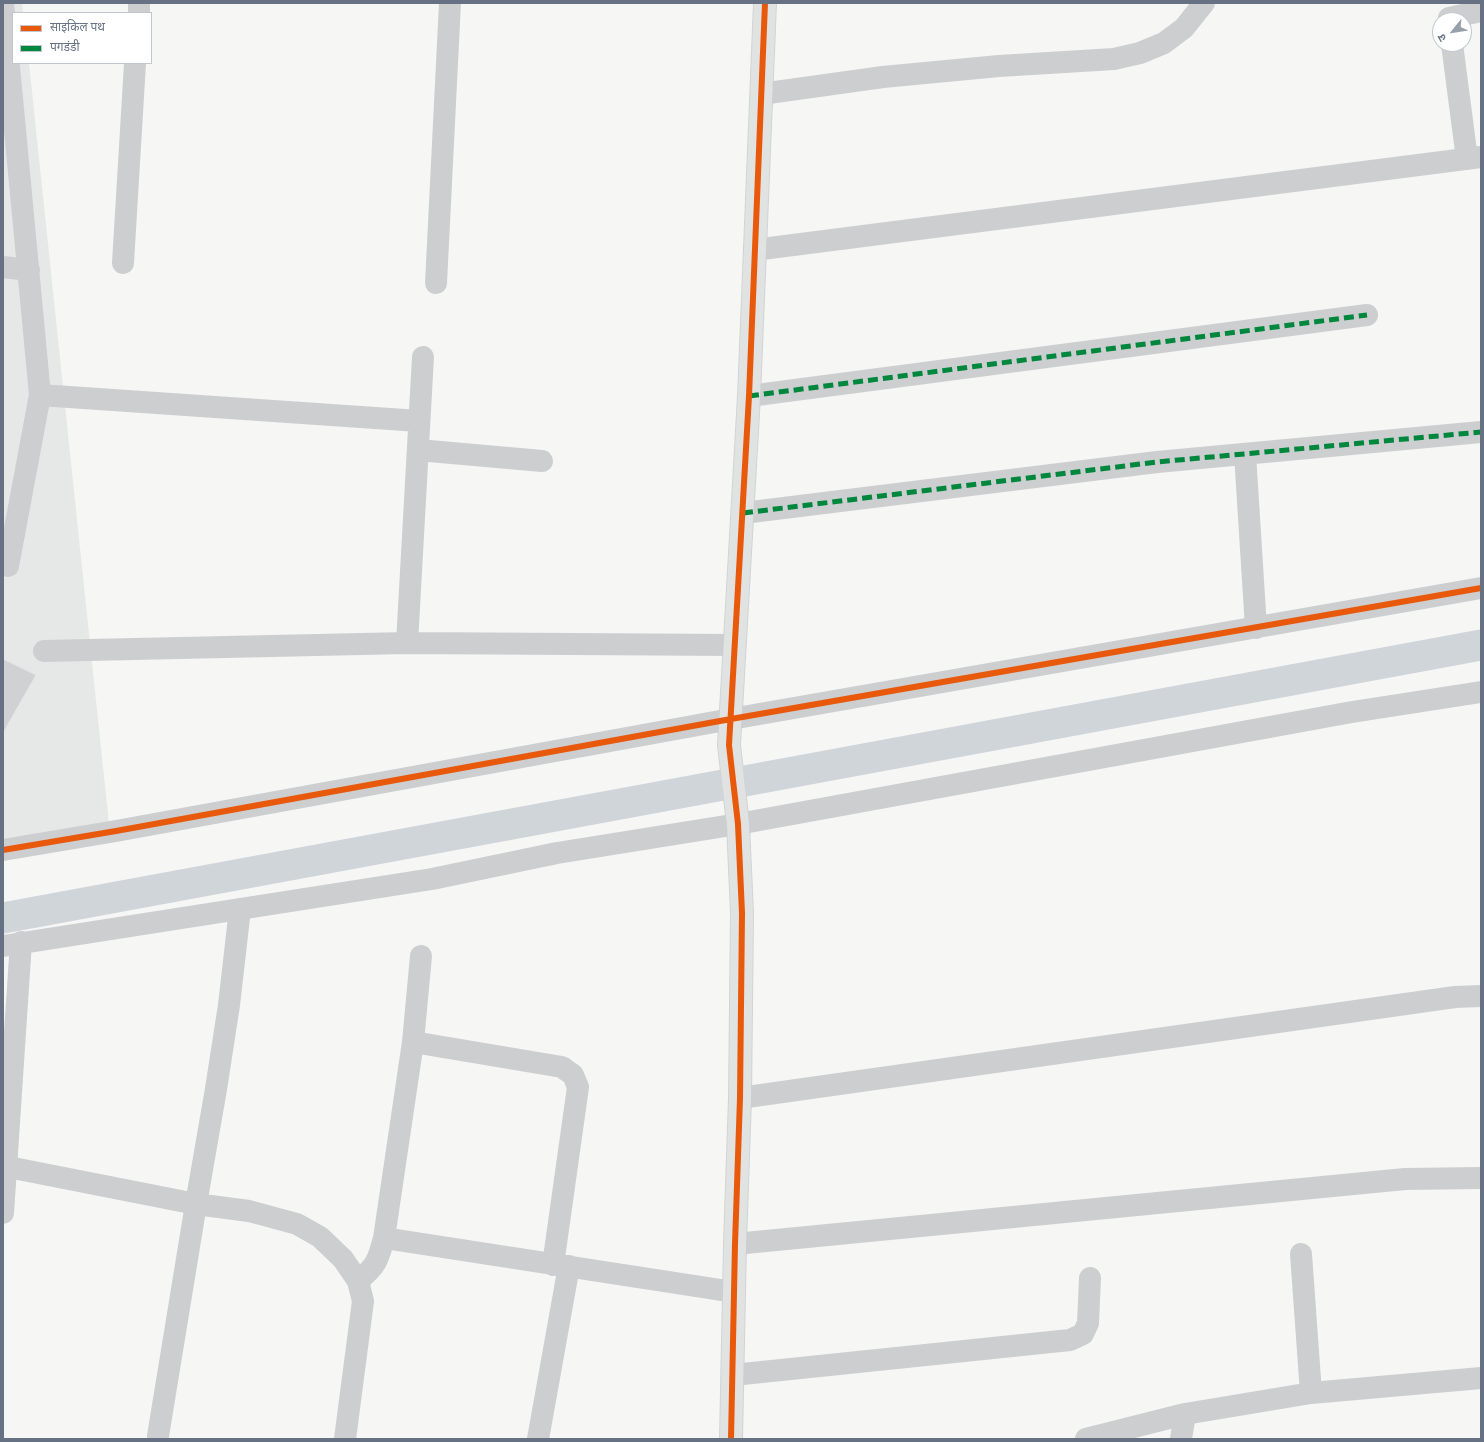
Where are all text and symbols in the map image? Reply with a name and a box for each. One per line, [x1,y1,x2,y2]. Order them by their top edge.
legend [12,12,152,64]
north arrow [1432,12,1472,52]
text: साइकिल पथ [50,20,105,34]
text: उ [1435,32,1449,44]
text: पगडंडी [50,40,80,54]

